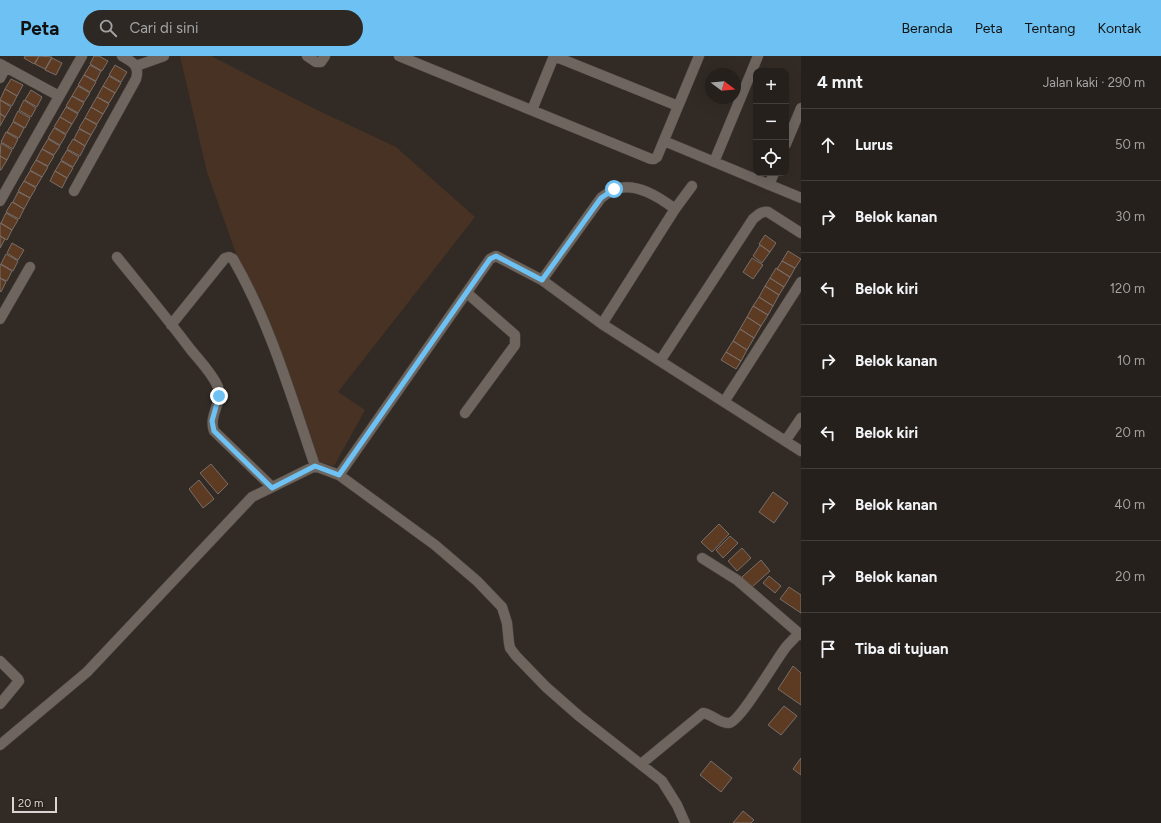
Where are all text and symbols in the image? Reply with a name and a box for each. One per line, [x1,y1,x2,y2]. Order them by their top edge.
search box [83,10,363,46]
text: Peta [20,17,59,40]
icon: search [97,17,119,39]
text: Cari di sini [129,19,198,37]
text: Beranda [901,20,953,37]
text: Peta [975,20,1003,37]
text: Tentang [1025,20,1075,37]
text: Kontak [1097,20,1141,37]
north arrow [705,68,741,104]
map controls [753,68,789,176]
button: + [753,68,789,104]
text: 4 mnt [817,72,863,92]
text: Jalan kaki · 290 m [1043,75,1145,90]
button: − [753,104,789,140]
icon: ahead [817,134,839,156]
text: Lurus [855,136,893,154]
text: 50 m [1115,137,1145,152]
button: locate [753,140,789,176]
route start [605,180,623,198]
icon: right [817,206,839,228]
text: Belok kanan [855,208,937,226]
text: 30 m [1115,209,1145,224]
icon: left [817,278,839,300]
text: Belok kiri [855,280,918,298]
text: 120 m [1110,281,1145,296]
icon: right [817,350,839,372]
text: Belok kanan [855,352,937,370]
text: 10 m [1117,353,1145,368]
route end [210,387,228,405]
icon: left [817,422,839,444]
text: Belok kiri [855,424,918,442]
text: 20 m [1115,425,1145,440]
icon: right [817,494,839,516]
text: Belok kanan [855,496,937,514]
text: 40 m [1114,497,1145,512]
icon: right [817,566,839,588]
text: Belok kanan [855,568,937,586]
text: 20 m [1115,569,1145,584]
icon: arrive [817,638,839,660]
text: Tiba di tujuan [855,640,949,658]
scale bar [12,795,57,814]
text: 20 m [18,797,43,810]

